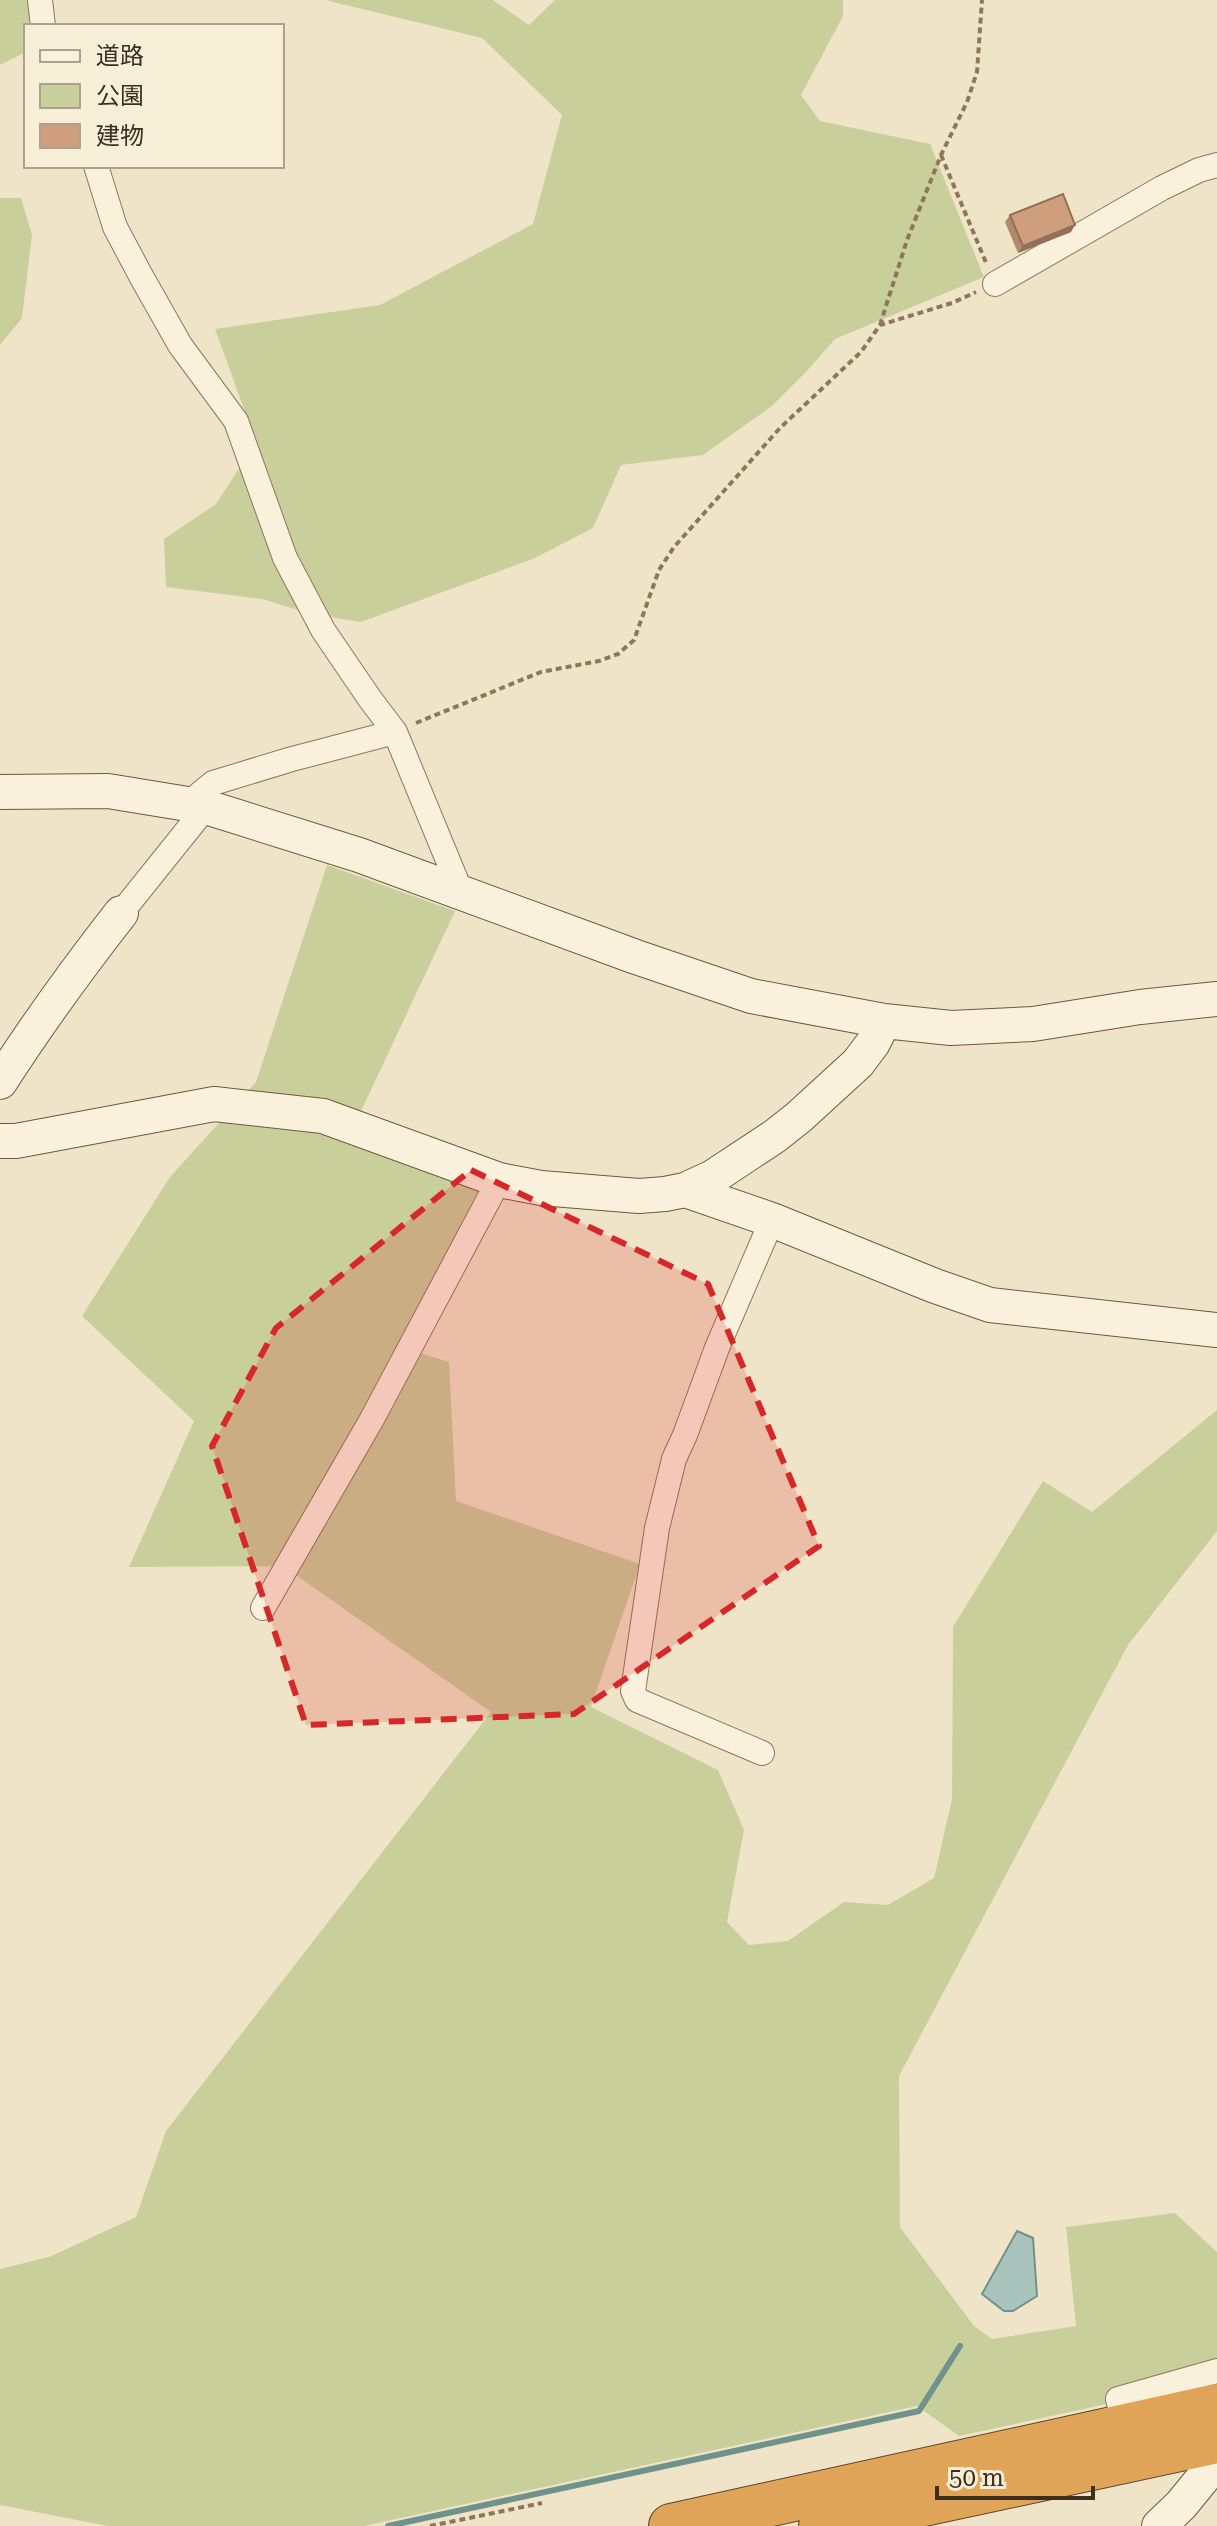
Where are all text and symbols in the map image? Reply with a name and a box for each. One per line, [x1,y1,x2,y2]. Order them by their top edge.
legend [24,24,284,168]
text: 道路 [96,42,144,70]
text: 公園 [96,82,144,110]
text: 建物 [96,122,144,150]
scale bar [937,2450,1093,2500]
text: 50 m [949,2464,1004,2492]

